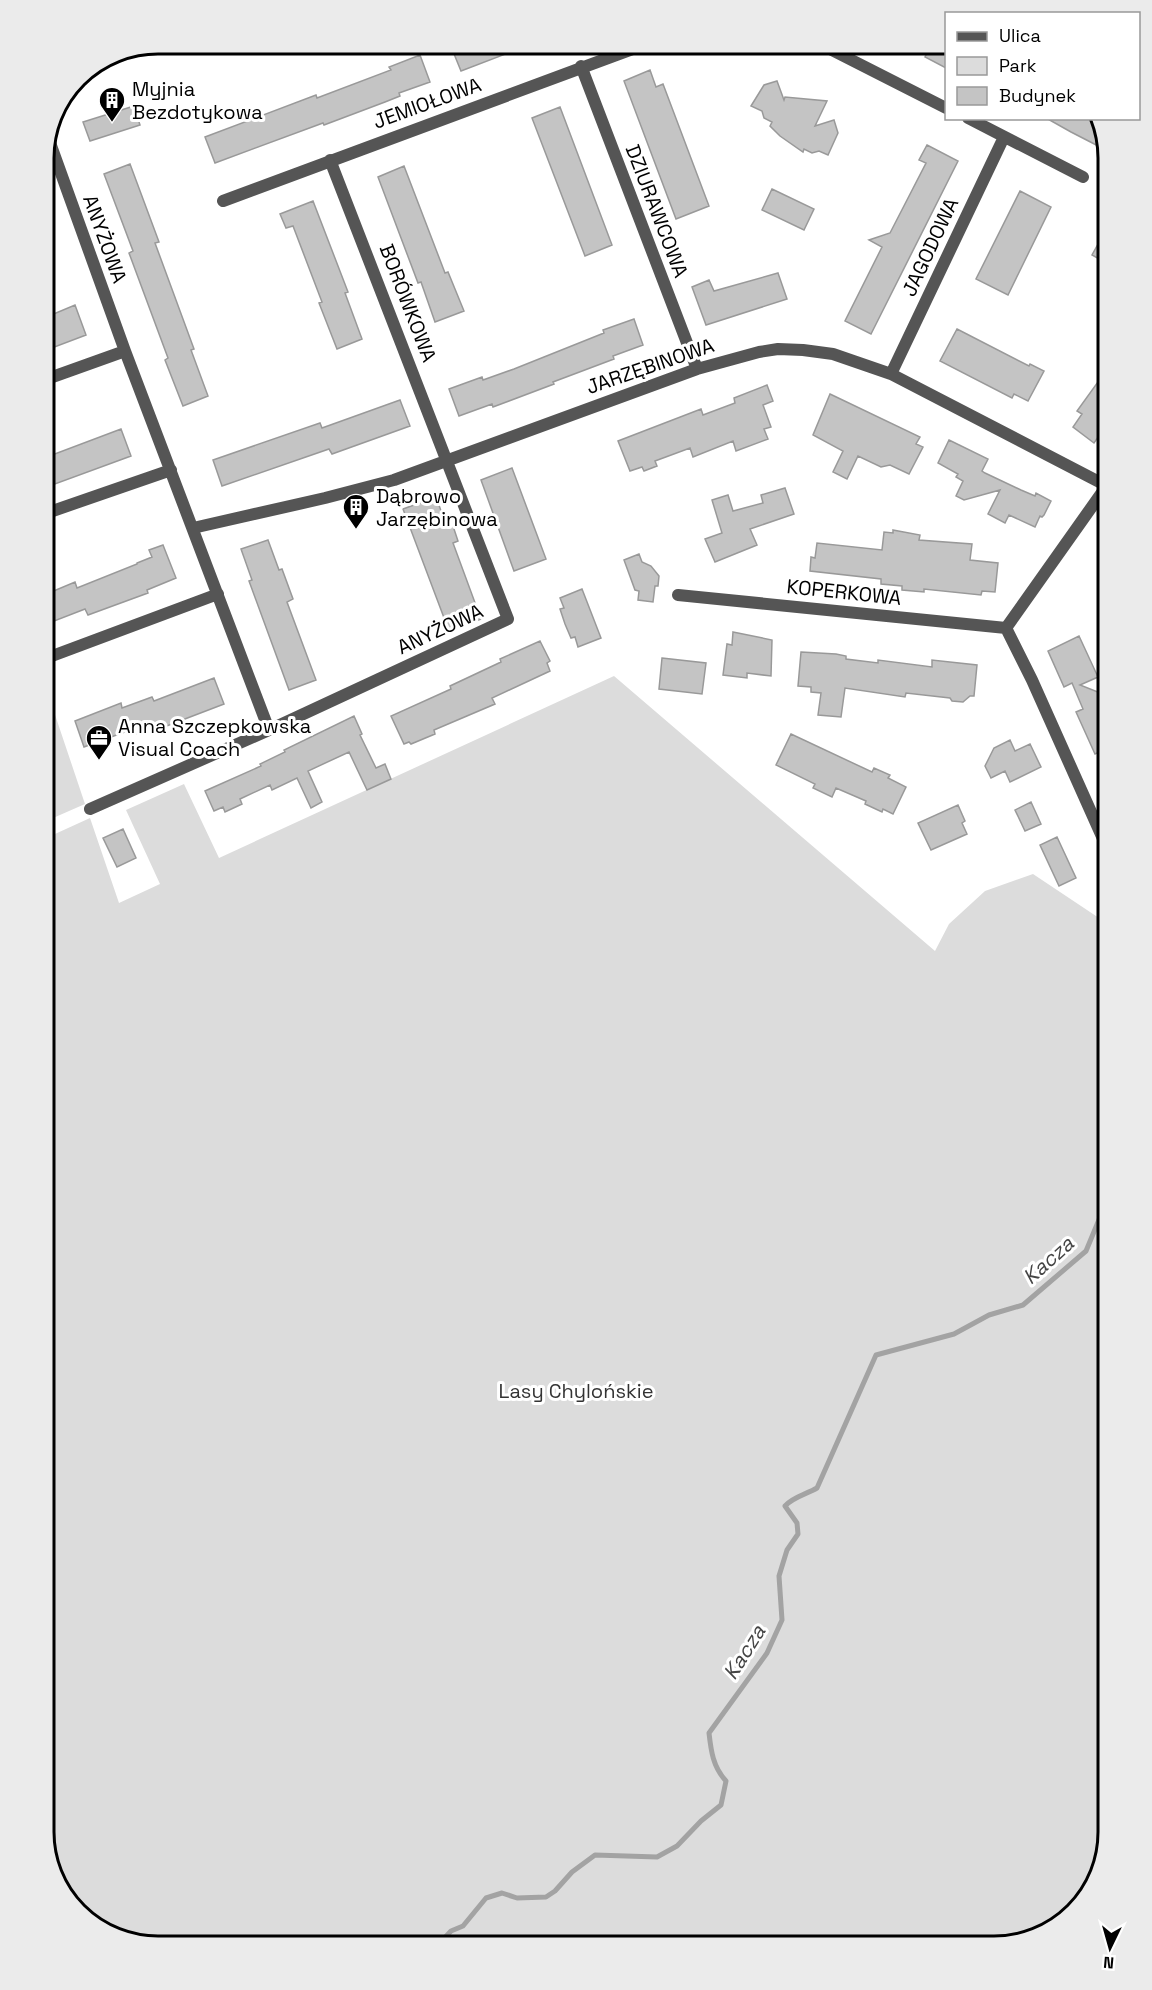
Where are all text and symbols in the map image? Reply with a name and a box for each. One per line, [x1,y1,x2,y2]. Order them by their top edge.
legend [945,12,1140,120]
text: Ulica [999,24,1041,47]
text: Park [999,54,1037,77]
street label: JEMIOŁOWA [369,71,485,135]
place label: Myjnia Bezdotykowa [132,76,263,125]
text: Budynek [999,84,1076,107]
building icon: Myjnia Bezdotykowa [97,85,127,123]
street label: DZIURAWCOWA [620,141,694,282]
street label: ANYŻOWA [77,191,133,287]
street label: JAGODOWA [896,193,964,300]
street label: BORÓWKOWA [374,240,443,366]
street label: JARZĘBINOWA [583,332,718,400]
place label: Dąbrowo Jarzębinowa [376,483,498,532]
building icon: Dąbrowo Jarzębinowa [341,492,371,530]
street label: KOPERKOWA [785,573,903,611]
street label: ANYŻOWA [393,598,488,660]
place label: Anna Szczepkowska Visual Coach [118,713,311,762]
office icon: Anna Szczepkowska Visual Coach [84,723,114,761]
water label: Kacza [1017,1229,1080,1290]
park label: Lasy Chylońskie [499,1378,654,1404]
water label: Kacza [717,1619,772,1684]
north arrow [1080,1918,1140,1978]
text: N [1102,1952,1115,1973]

